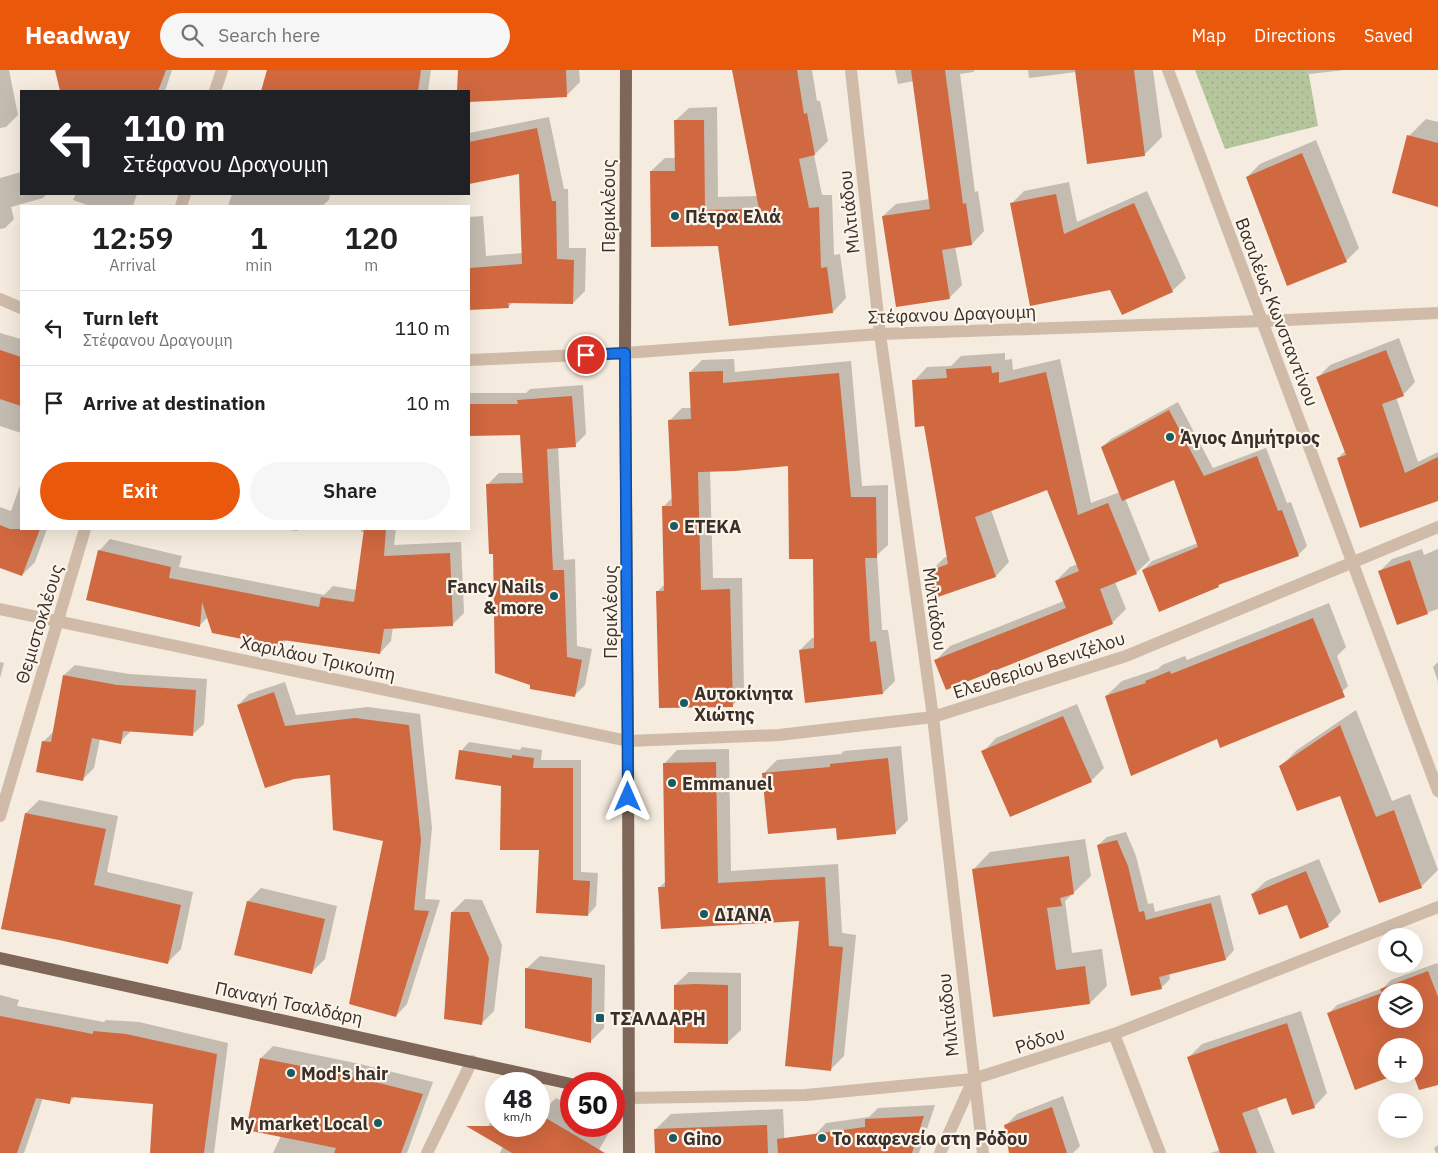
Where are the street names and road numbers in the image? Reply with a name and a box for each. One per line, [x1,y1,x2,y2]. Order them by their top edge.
street label: Περικλέους [597,159,620,253]
street label: Μιλτιάδου [833,169,865,255]
street label: Βασιλέως Κωνσταντίνου [1230,214,1324,410]
street label: Στέφανου Δραγουμη [867,300,1037,328]
street label: Θεμιστοκλέους [10,561,68,686]
street label: Περικλέους [599,565,622,659]
street label: Μιλτιάδου [918,566,952,652]
street label: Ελευθερίου Βενιζέλου [950,626,1128,704]
street label: Χαριλάου Τρικούπη [238,630,398,686]
street label: Μιλτιάδου [932,972,964,1058]
street label: Παναγή Τσαλδάρη [213,976,365,1030]
street label: Ρόδου [1012,1021,1068,1059]

